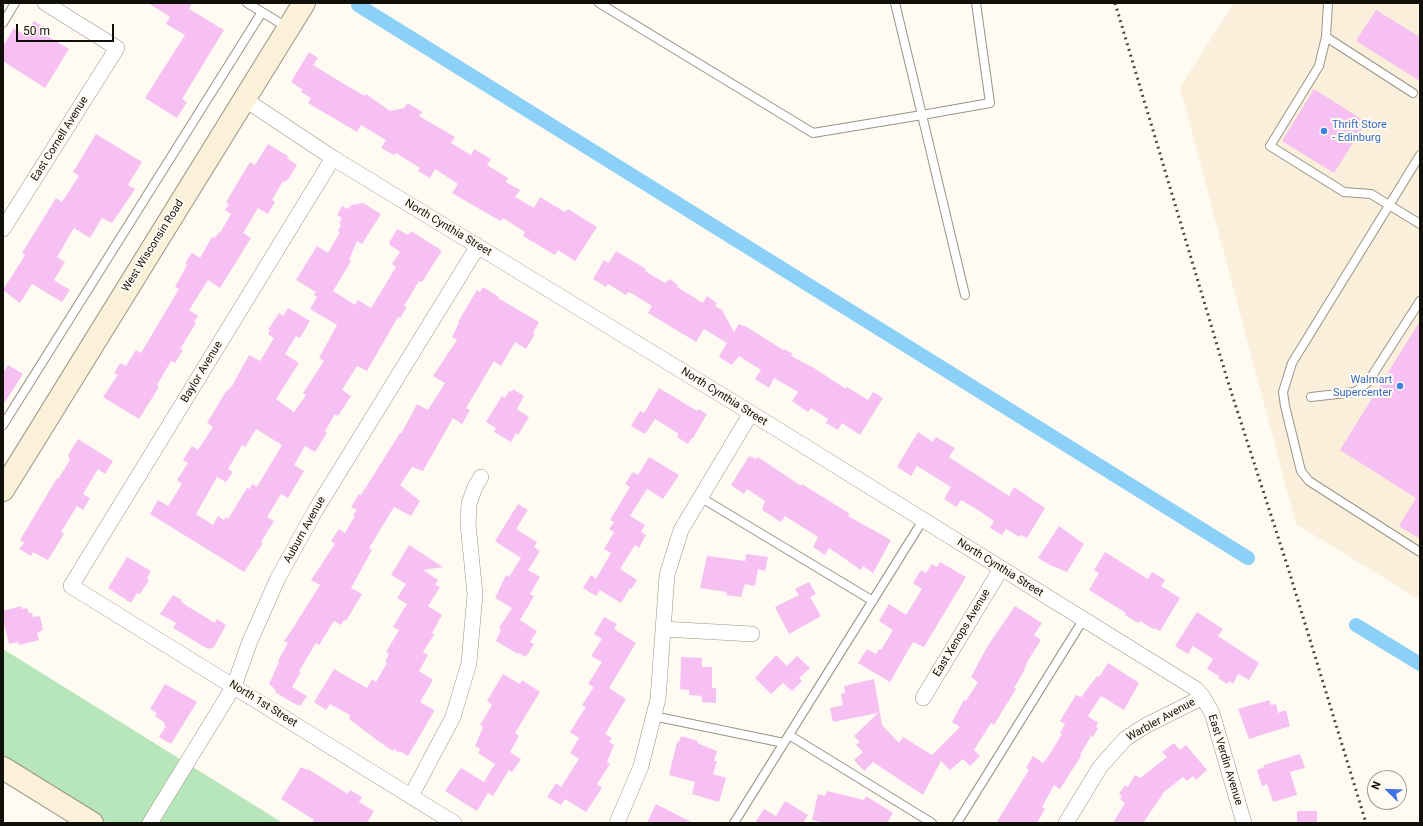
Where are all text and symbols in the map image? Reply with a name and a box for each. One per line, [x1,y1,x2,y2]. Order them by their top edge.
scale bar [18,16,116,42]
text: 50 m [23,24,50,38]
street label: East Cornell Avenue [29,94,91,184]
place label: Thrift Store - Edinburg [1332,118,1387,144]
marker: Thrift Store - Edinburg [1319,126,1329,136]
street label: North Cynthia Street [402,197,494,259]
street label: West Wisconsin Road [119,198,187,294]
street label: Baylor Avenue [178,339,226,405]
street label: North Cynthia Street [679,365,769,429]
place label: Walmart Supercenter [1333,373,1392,399]
marker: Walmart Supercenter [1395,381,1405,391]
street label: Auburn Avenue [281,494,329,566]
street label: North Cynthia Street [955,536,1045,600]
street label: East Xenops Avenue [931,587,993,679]
street label: North 1st Street [227,678,299,730]
street label: Warbler Avenue [1124,696,1198,744]
street label: East Verdin Avenue [1205,713,1245,807]
north arrow [1367,770,1407,810]
text: N [1369,779,1384,792]

